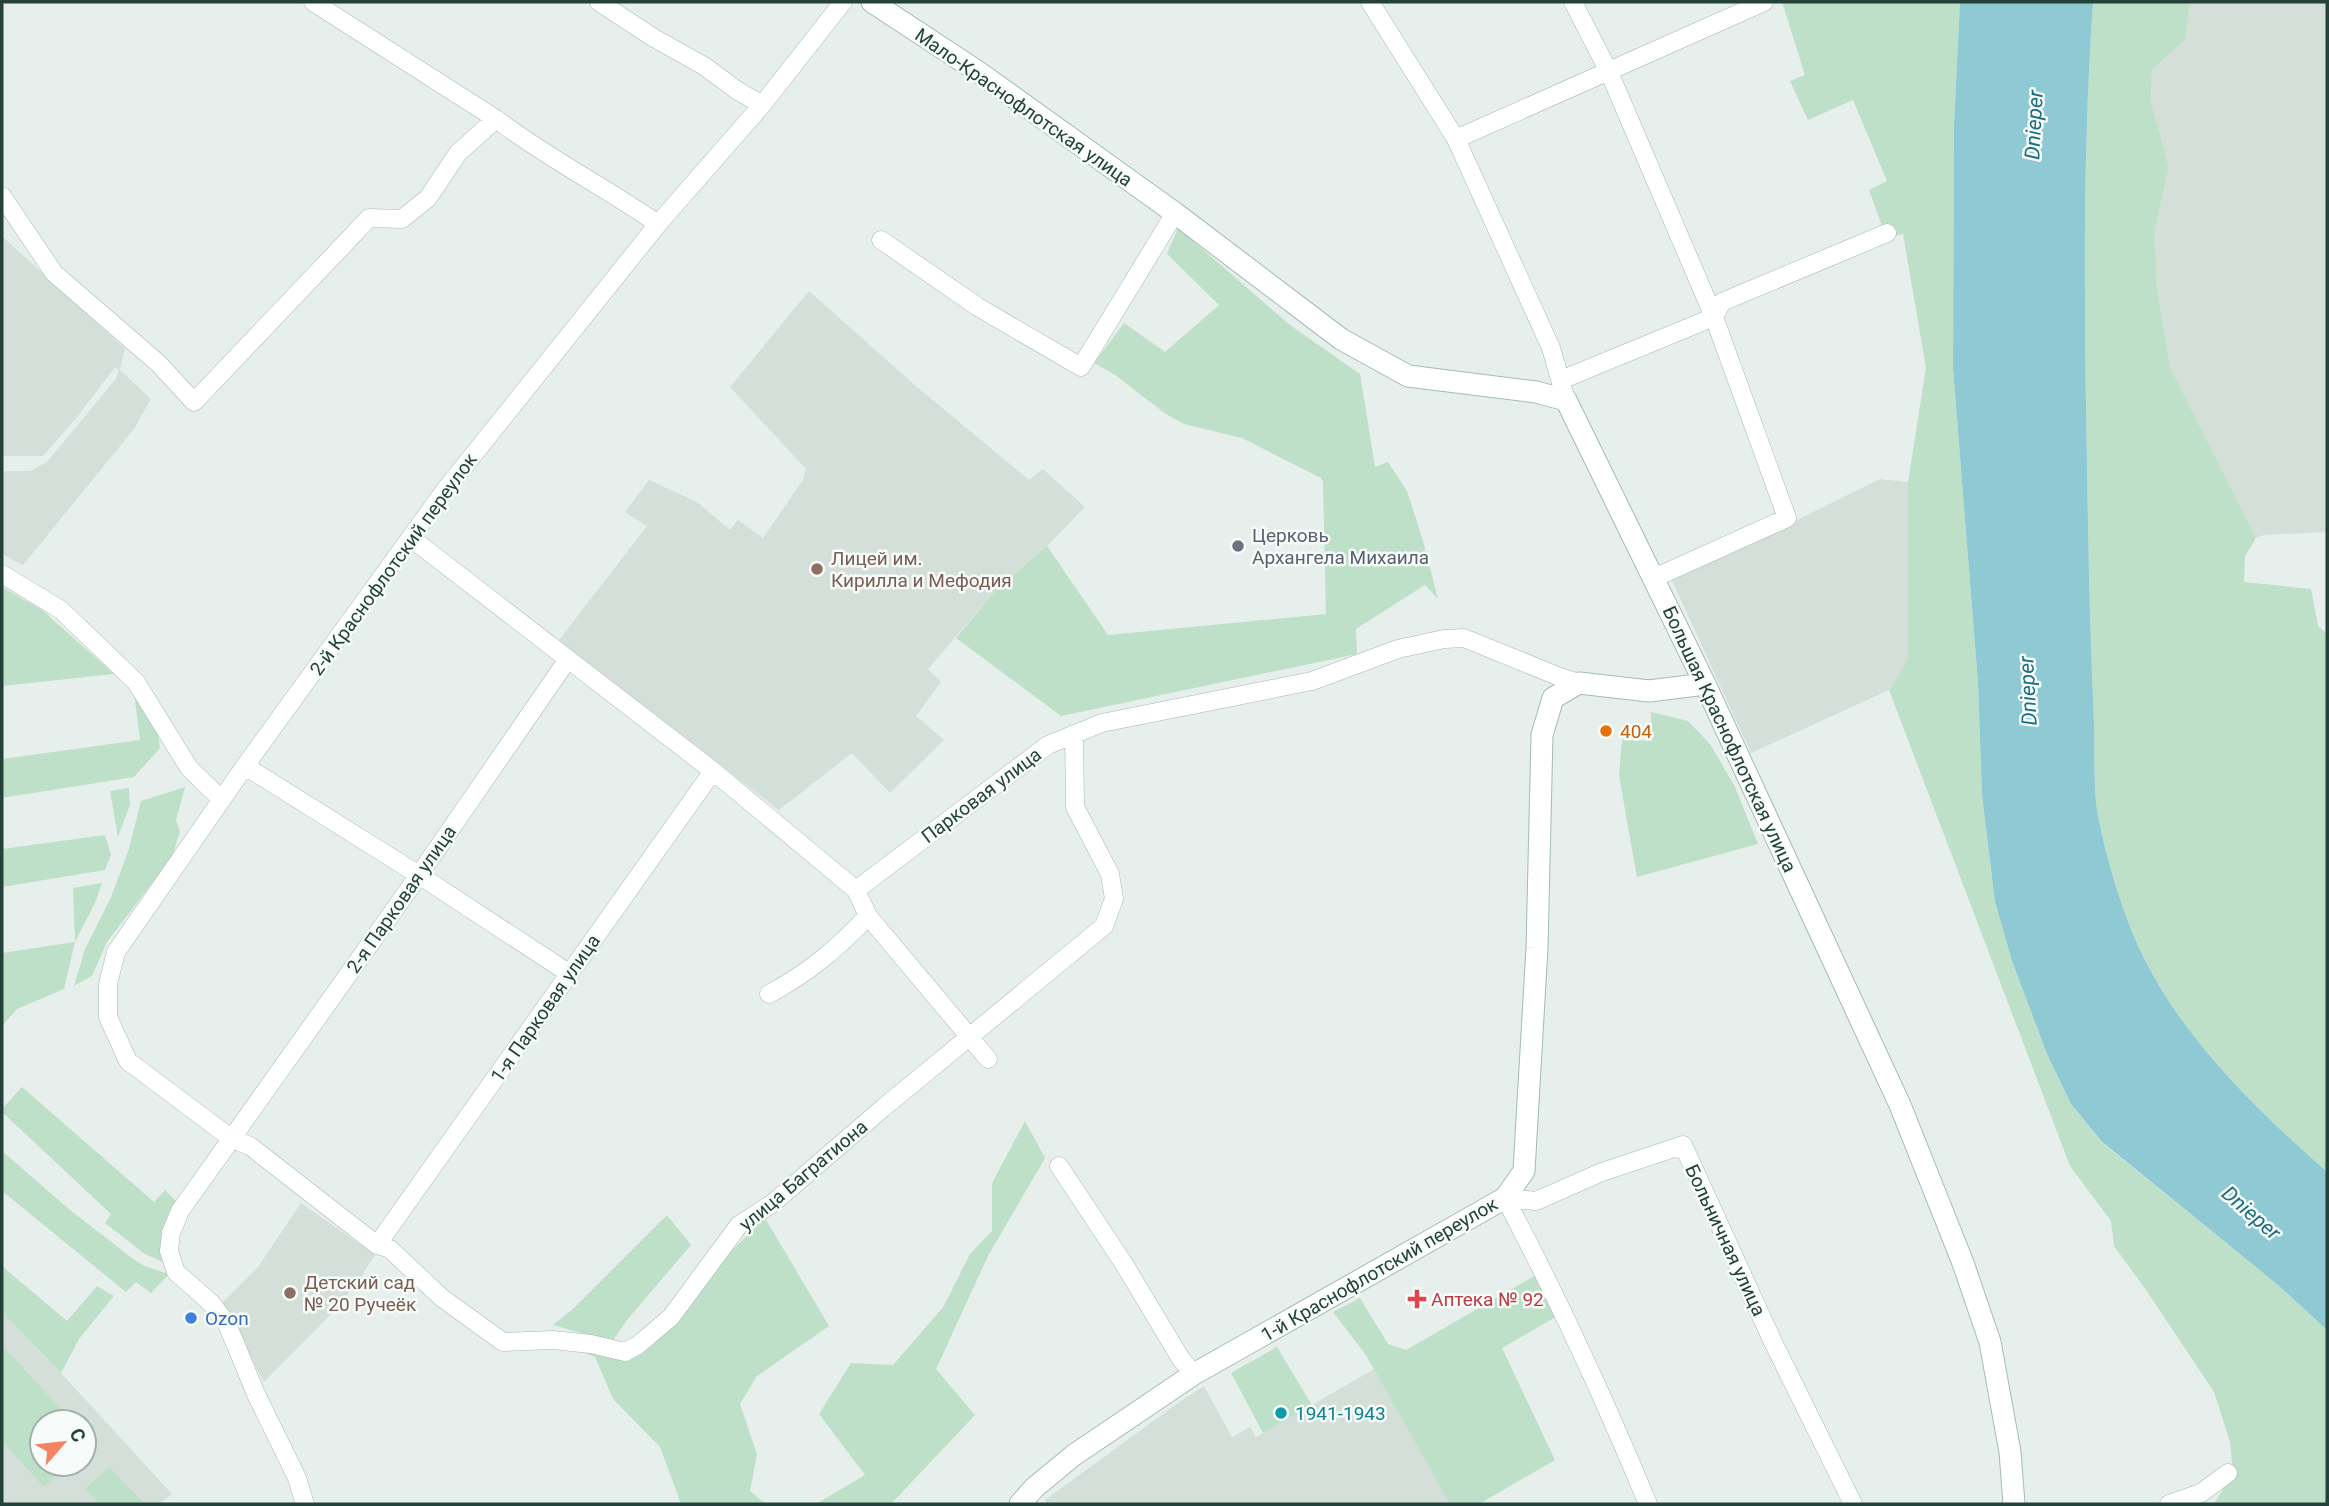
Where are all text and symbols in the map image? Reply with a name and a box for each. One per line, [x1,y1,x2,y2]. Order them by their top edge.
street label: Мало-Краснофлотская улица [911,23,1137,191]
water label: Dnieper [2020,89,2048,160]
street label: 2-й Краснофлотский переулок [305,448,482,680]
place label: Церковь Архангела Михаила [1252,524,1429,569]
marker: Церковь Архангела Михаила [1230,538,1246,554]
place label: Лицей им. Кирилла и Мефодия [831,547,1012,592]
marker: Лицей им. Кирилла и Мефодия [809,561,825,577]
street label: Большая Краснофлотская улица [1658,602,1801,876]
water label: Dnieper [2014,655,2042,726]
place label: 404 [1620,720,1652,743]
marker: 404 [1598,723,1614,739]
street label: Парковая улица [917,743,1046,848]
street label: 2-я Парковая улица [342,821,461,978]
street label: 1-я Парковая улица [486,930,605,1087]
street label: улица Багратиона [735,1115,872,1236]
street label: Больничная улица [1680,1161,1771,1320]
water label: Dnieper [2217,1181,2286,1246]
street label: 1-й Краснофлотский переулок [1257,1192,1502,1347]
place label: Детский сад № 20 Ручеёк [304,1271,417,1316]
marker: Детский сад № 20 Ручеёк [282,1285,298,1301]
place label: Аптека № 92 [1431,1288,1544,1311]
marker: Аптека № 92 [1409,1291,1425,1307]
place label: Ozon [205,1307,249,1330]
marker: Ozon [183,1310,199,1326]
place label: 1941-1943 [1295,1402,1386,1425]
marker: 1941-1943 [1273,1405,1289,1421]
north arrow [28,1408,98,1478]
text: С [64,1424,91,1446]

